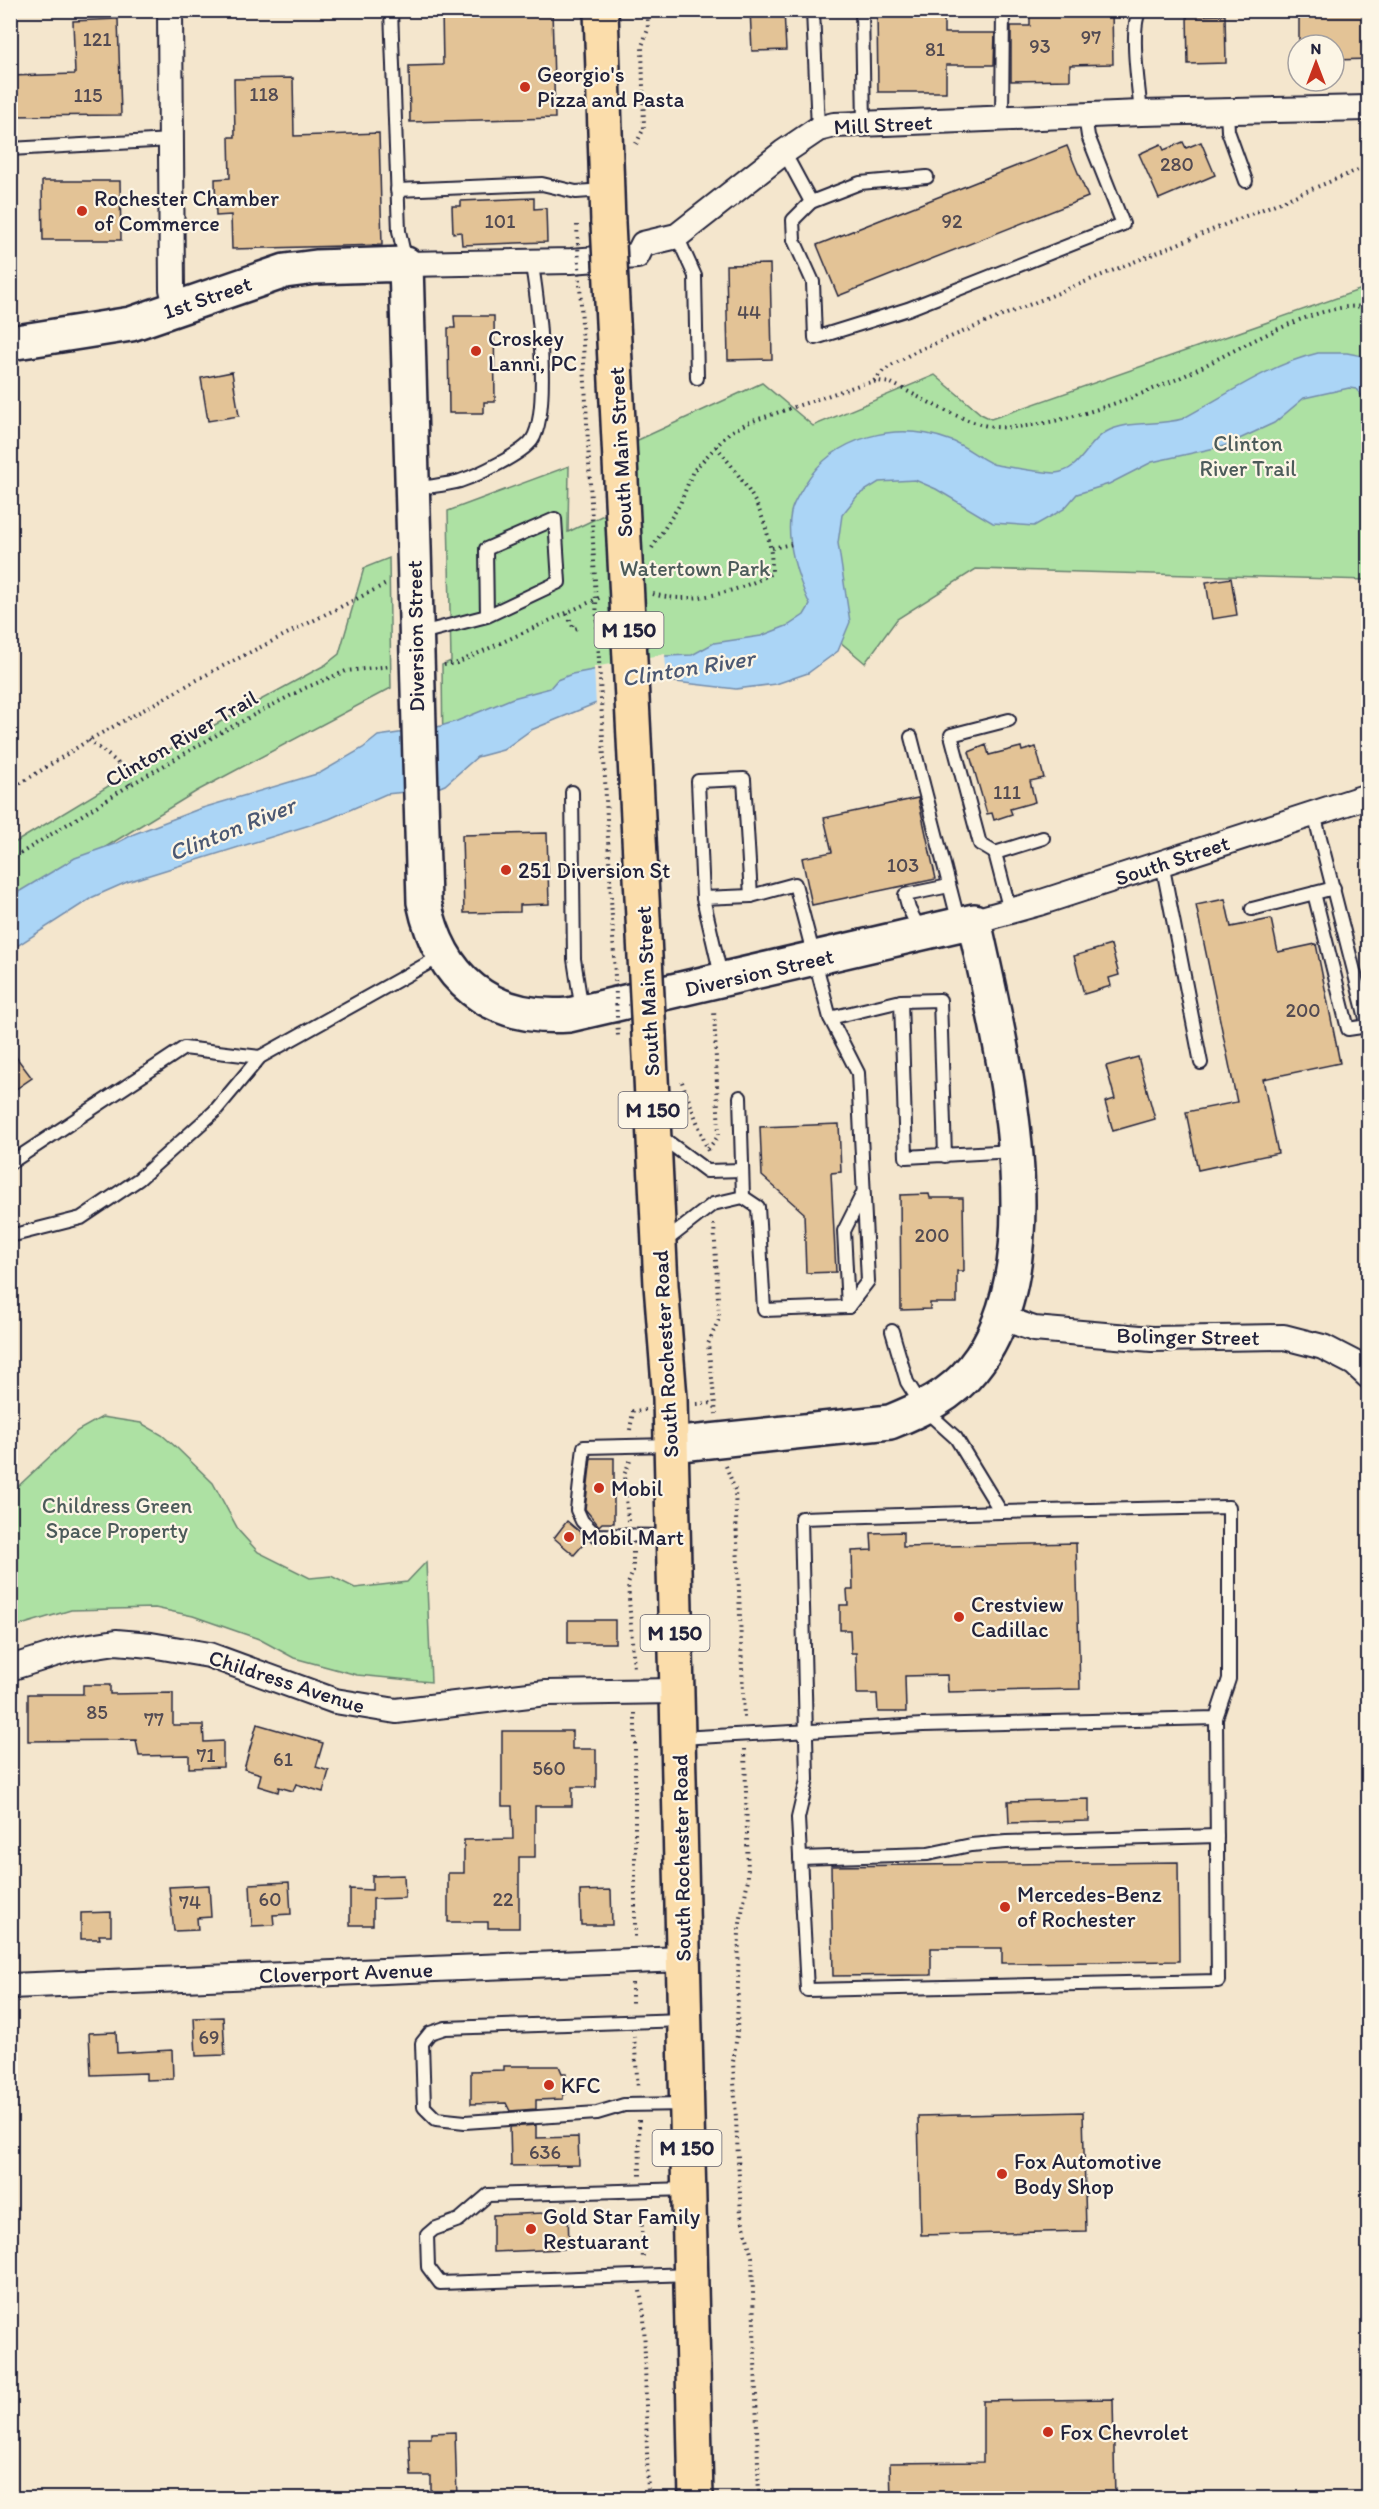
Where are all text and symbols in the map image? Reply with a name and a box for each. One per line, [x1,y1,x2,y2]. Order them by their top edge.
house number: 97 [1081,25,1101,49]
house number: 121 [82,27,112,51]
north arrow [1286,33,1346,93]
house number: 93 [1029,34,1051,58]
house number: 81 [925,37,945,61]
text: N [1311,39,1321,58]
place label: Georgio's Pizza and Pasta [537,61,685,113]
marker: Georgio's Pizza and Pasta [518,80,532,94]
house number: 118 [249,82,279,106]
house number: 115 [73,83,103,107]
street label: Mill Street [833,108,933,141]
house number: 280 [1160,152,1194,176]
place label: Rochester Chamber of Commerce [94,185,279,237]
marker: Rochester Chamber of Commerce [75,204,89,218]
house number: 101 [485,209,515,233]
house number: 92 [942,209,963,233]
street label: 1st Street [159,270,255,325]
house number: 44 [737,300,761,324]
place label: Croskey Lanni, PC [488,325,577,377]
marker: Croskey Lanni, PC [469,344,483,358]
street label: South Main Street [603,366,638,538]
park label: Clinton River Trail [1199,430,1297,482]
park label: Watertown Park [620,555,771,582]
street label: Diversion Street [401,560,430,712]
road number: M 150 [594,612,664,648]
water label: Clinton River [619,642,759,692]
street label: Clinton River Trail [100,684,262,793]
house number: 111 [993,780,1021,804]
water label: Clinton River [164,789,302,867]
street label: South Street [1112,829,1233,892]
house number: 103 [887,853,919,877]
place label: 251 Diversion St [518,857,670,884]
marker: 251 Diversion St [499,863,513,877]
street label: South Main Street [630,905,665,1077]
street label: Diversion Street [682,942,836,1003]
house number: 200 [1285,998,1321,1022]
road number: M 150 [618,1092,688,1128]
house number: 200 [914,1223,950,1247]
street label: South Rochester Road [647,1249,684,1458]
street label: Bolinger Street [1116,1322,1260,1351]
place label: Mobil [611,1475,663,1502]
marker: Mobil [592,1481,606,1495]
park label: Childress Green Space Property [42,1492,192,1544]
place label: Mobil Mart [581,1524,684,1551]
marker: Mobil Mart [562,1530,576,1544]
place label: Crestview Cadillac [971,1591,1064,1643]
marker: Crestview Cadillac [952,1610,966,1624]
road number: M 150 [640,1615,710,1651]
street label: Childress Avenue [205,1644,368,1719]
house number: 85 [86,1700,108,1724]
house number: 77 [144,1707,164,1731]
house number: 71 [196,1743,216,1767]
house number: 61 [273,1747,293,1771]
street label: South Rochester Road [666,1754,697,1962]
house number: 560 [532,1756,566,1780]
place label: Mercedes-Benz of Rochester [1017,1881,1162,1933]
house number: 60 [259,1887,281,1911]
house number: 22 [492,1887,514,1911]
house number: 74 [179,1890,201,1914]
marker: Mercedes-Benz of Rochester [998,1900,1012,1914]
street label: Cloverport Avenue [259,1956,434,1989]
house number: 69 [198,2025,220,2049]
place label: KFC [561,2072,601,2099]
marker: KFC [542,2078,556,2092]
road number: M 150 [652,2130,722,2166]
house number: 636 [529,2140,561,2164]
place label: Fox Automotive Body Shop [1014,2148,1162,2200]
marker: Fox Automotive Body Shop [995,2167,1009,2181]
place label: Gold Star Family Restuarant [543,2203,701,2255]
marker: Gold Star Family Restuarant [524,2222,538,2236]
place label: Fox Chevrolet [1060,2419,1189,2446]
marker: Fox Chevrolet [1041,2425,1055,2439]

